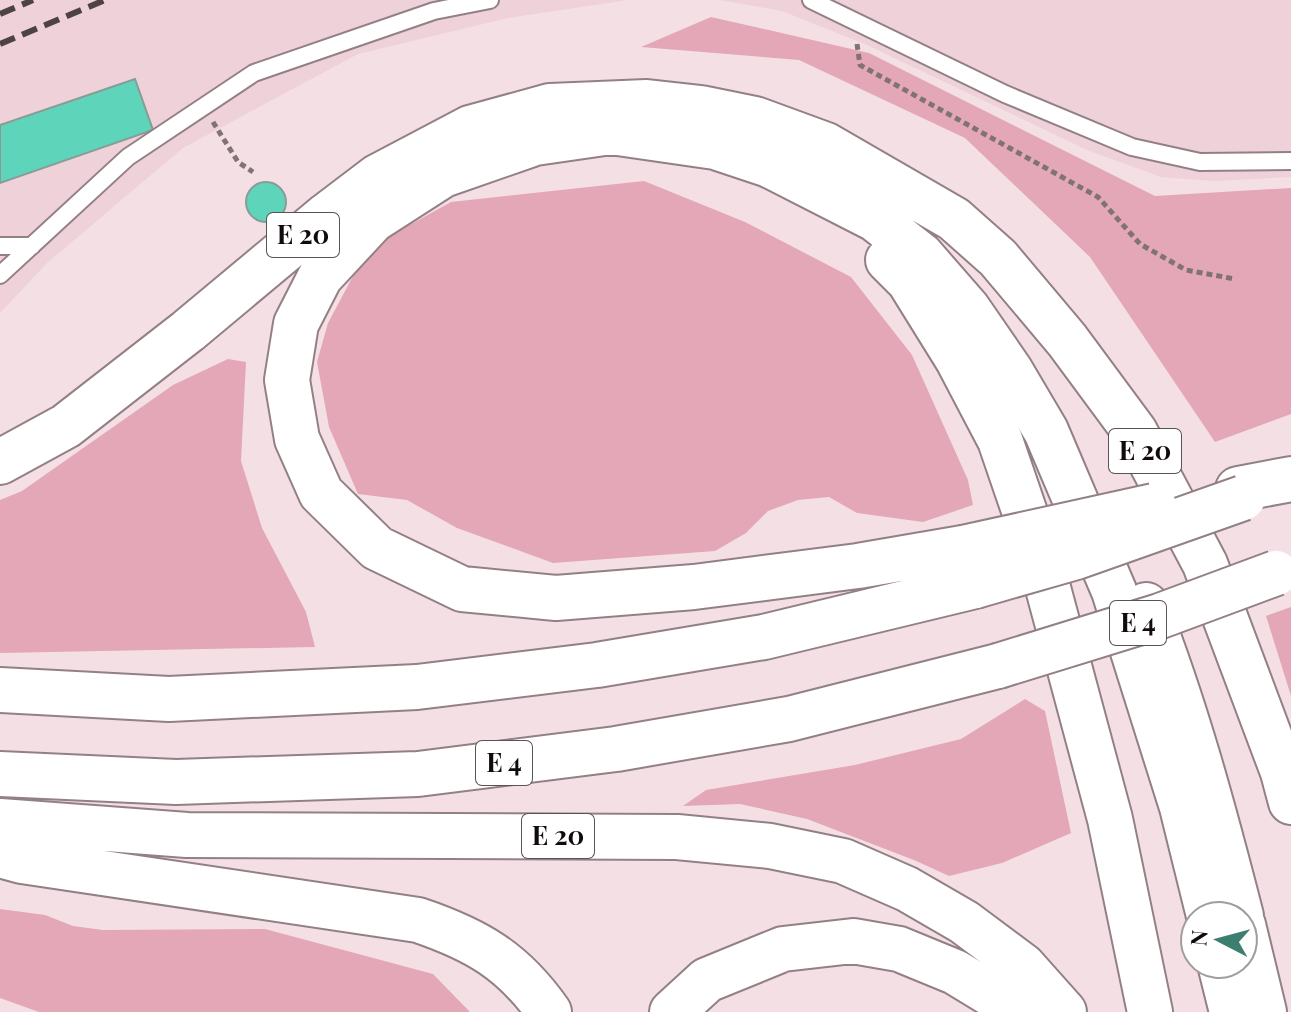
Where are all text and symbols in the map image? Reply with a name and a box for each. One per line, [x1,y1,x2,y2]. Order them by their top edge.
road number: E 20 [267,213,339,257]
road number: E 20 [1109,429,1181,473]
road number: E 4 [1110,601,1166,645]
road number: E 4 [476,741,532,785]
road number: E 20 [522,814,594,858]
north arrow [1179,900,1259,980]
text: N [1182,928,1214,947]

